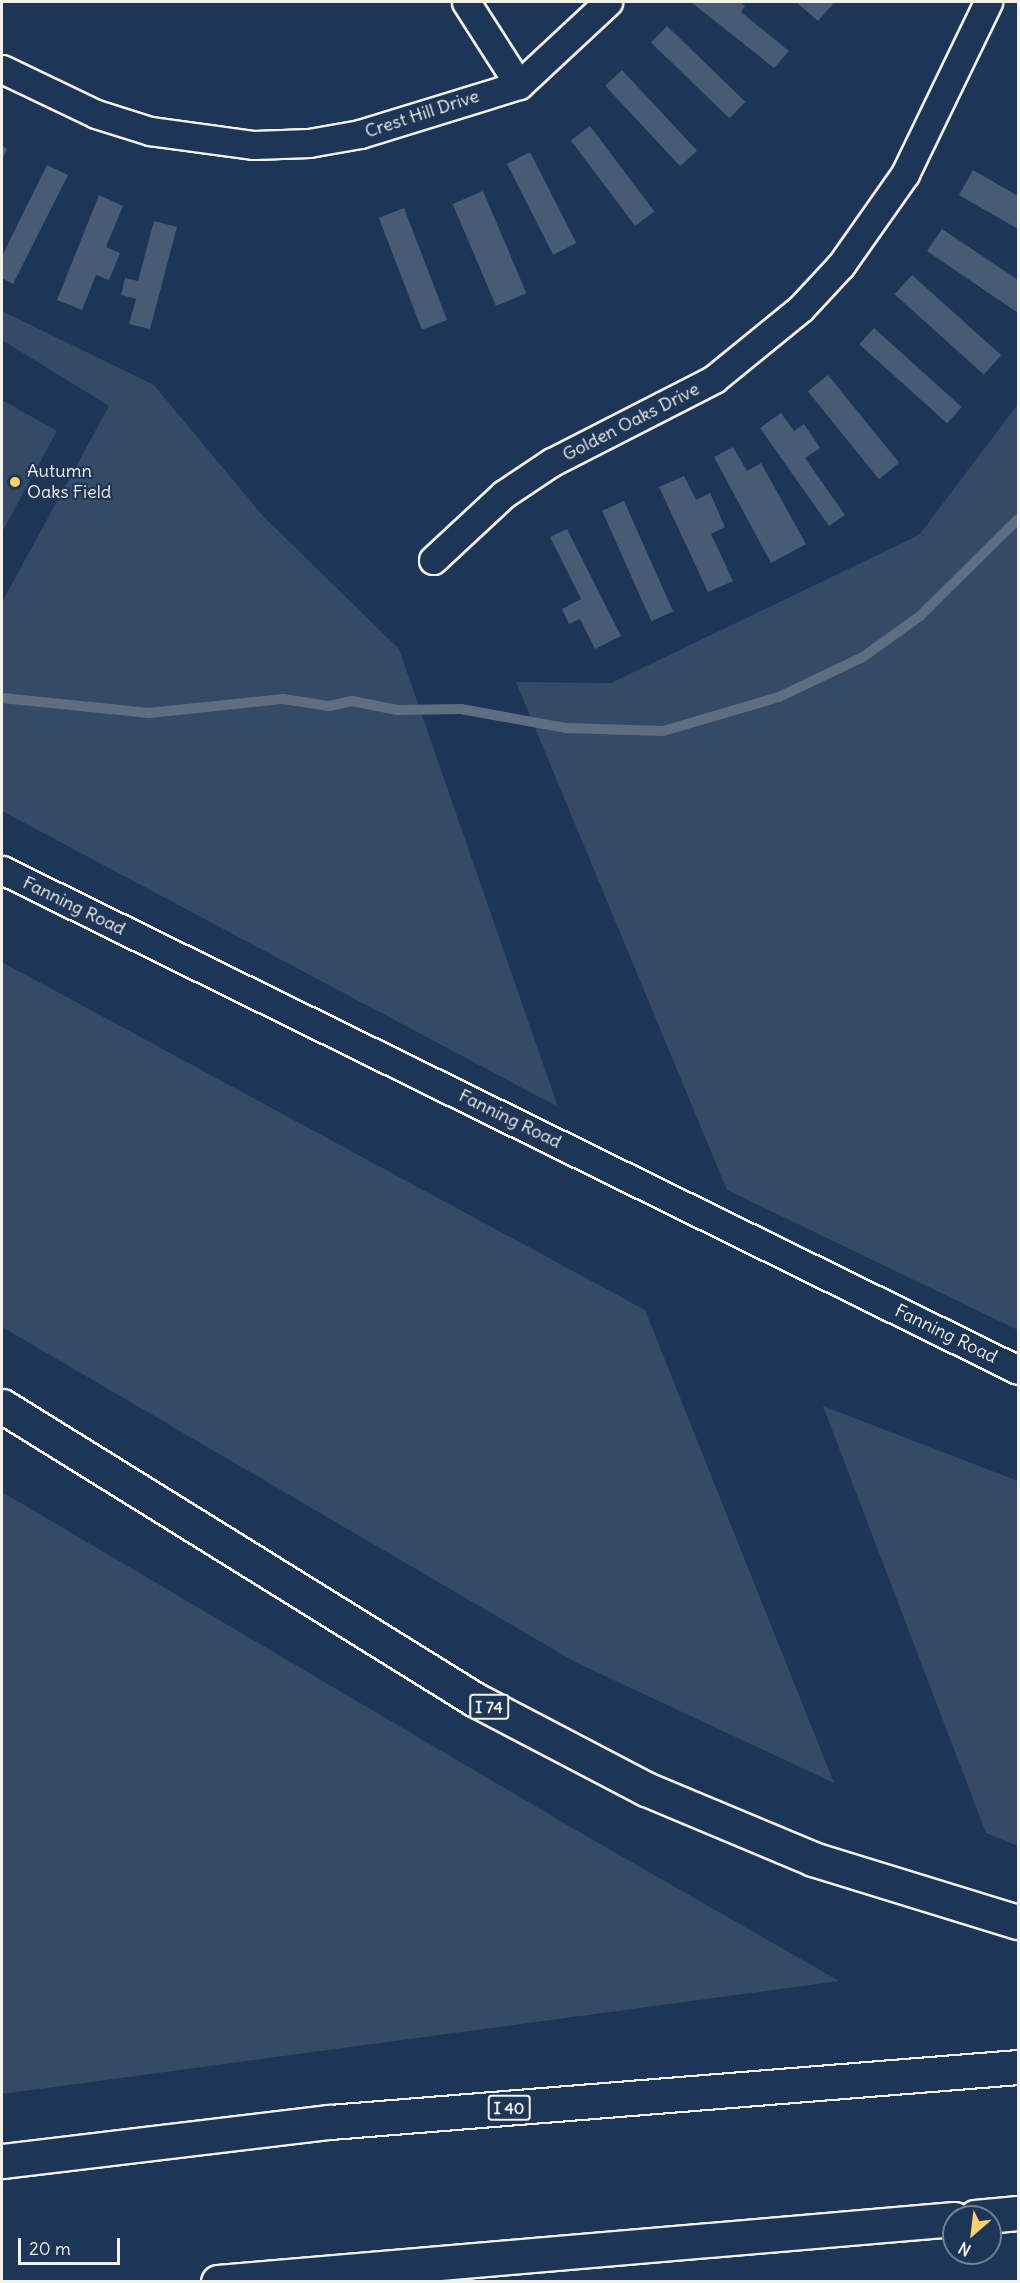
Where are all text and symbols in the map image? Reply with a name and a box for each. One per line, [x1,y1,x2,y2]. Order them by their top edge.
street label: Crest Hill Drive [362,85,482,143]
street label: Golden Oaks Drive [559,378,703,466]
place label: Autumn Oaks Field [27,461,111,504]
marker: Autumn Oaks Field [8,475,22,489]
street label: Fanning Road [19,872,129,940]
street label: Fanning Road [455,1085,565,1153]
street label: Fanning Road [891,1300,1001,1368]
road number: I 74 [468,1694,510,1720]
road number: I 40 [486,2095,532,2121]
north arrow [942,2205,1002,2265]
scale bar [21,2226,123,2264]
text: 20 m [29,2237,71,2260]
text: N [955,2238,974,2261]

